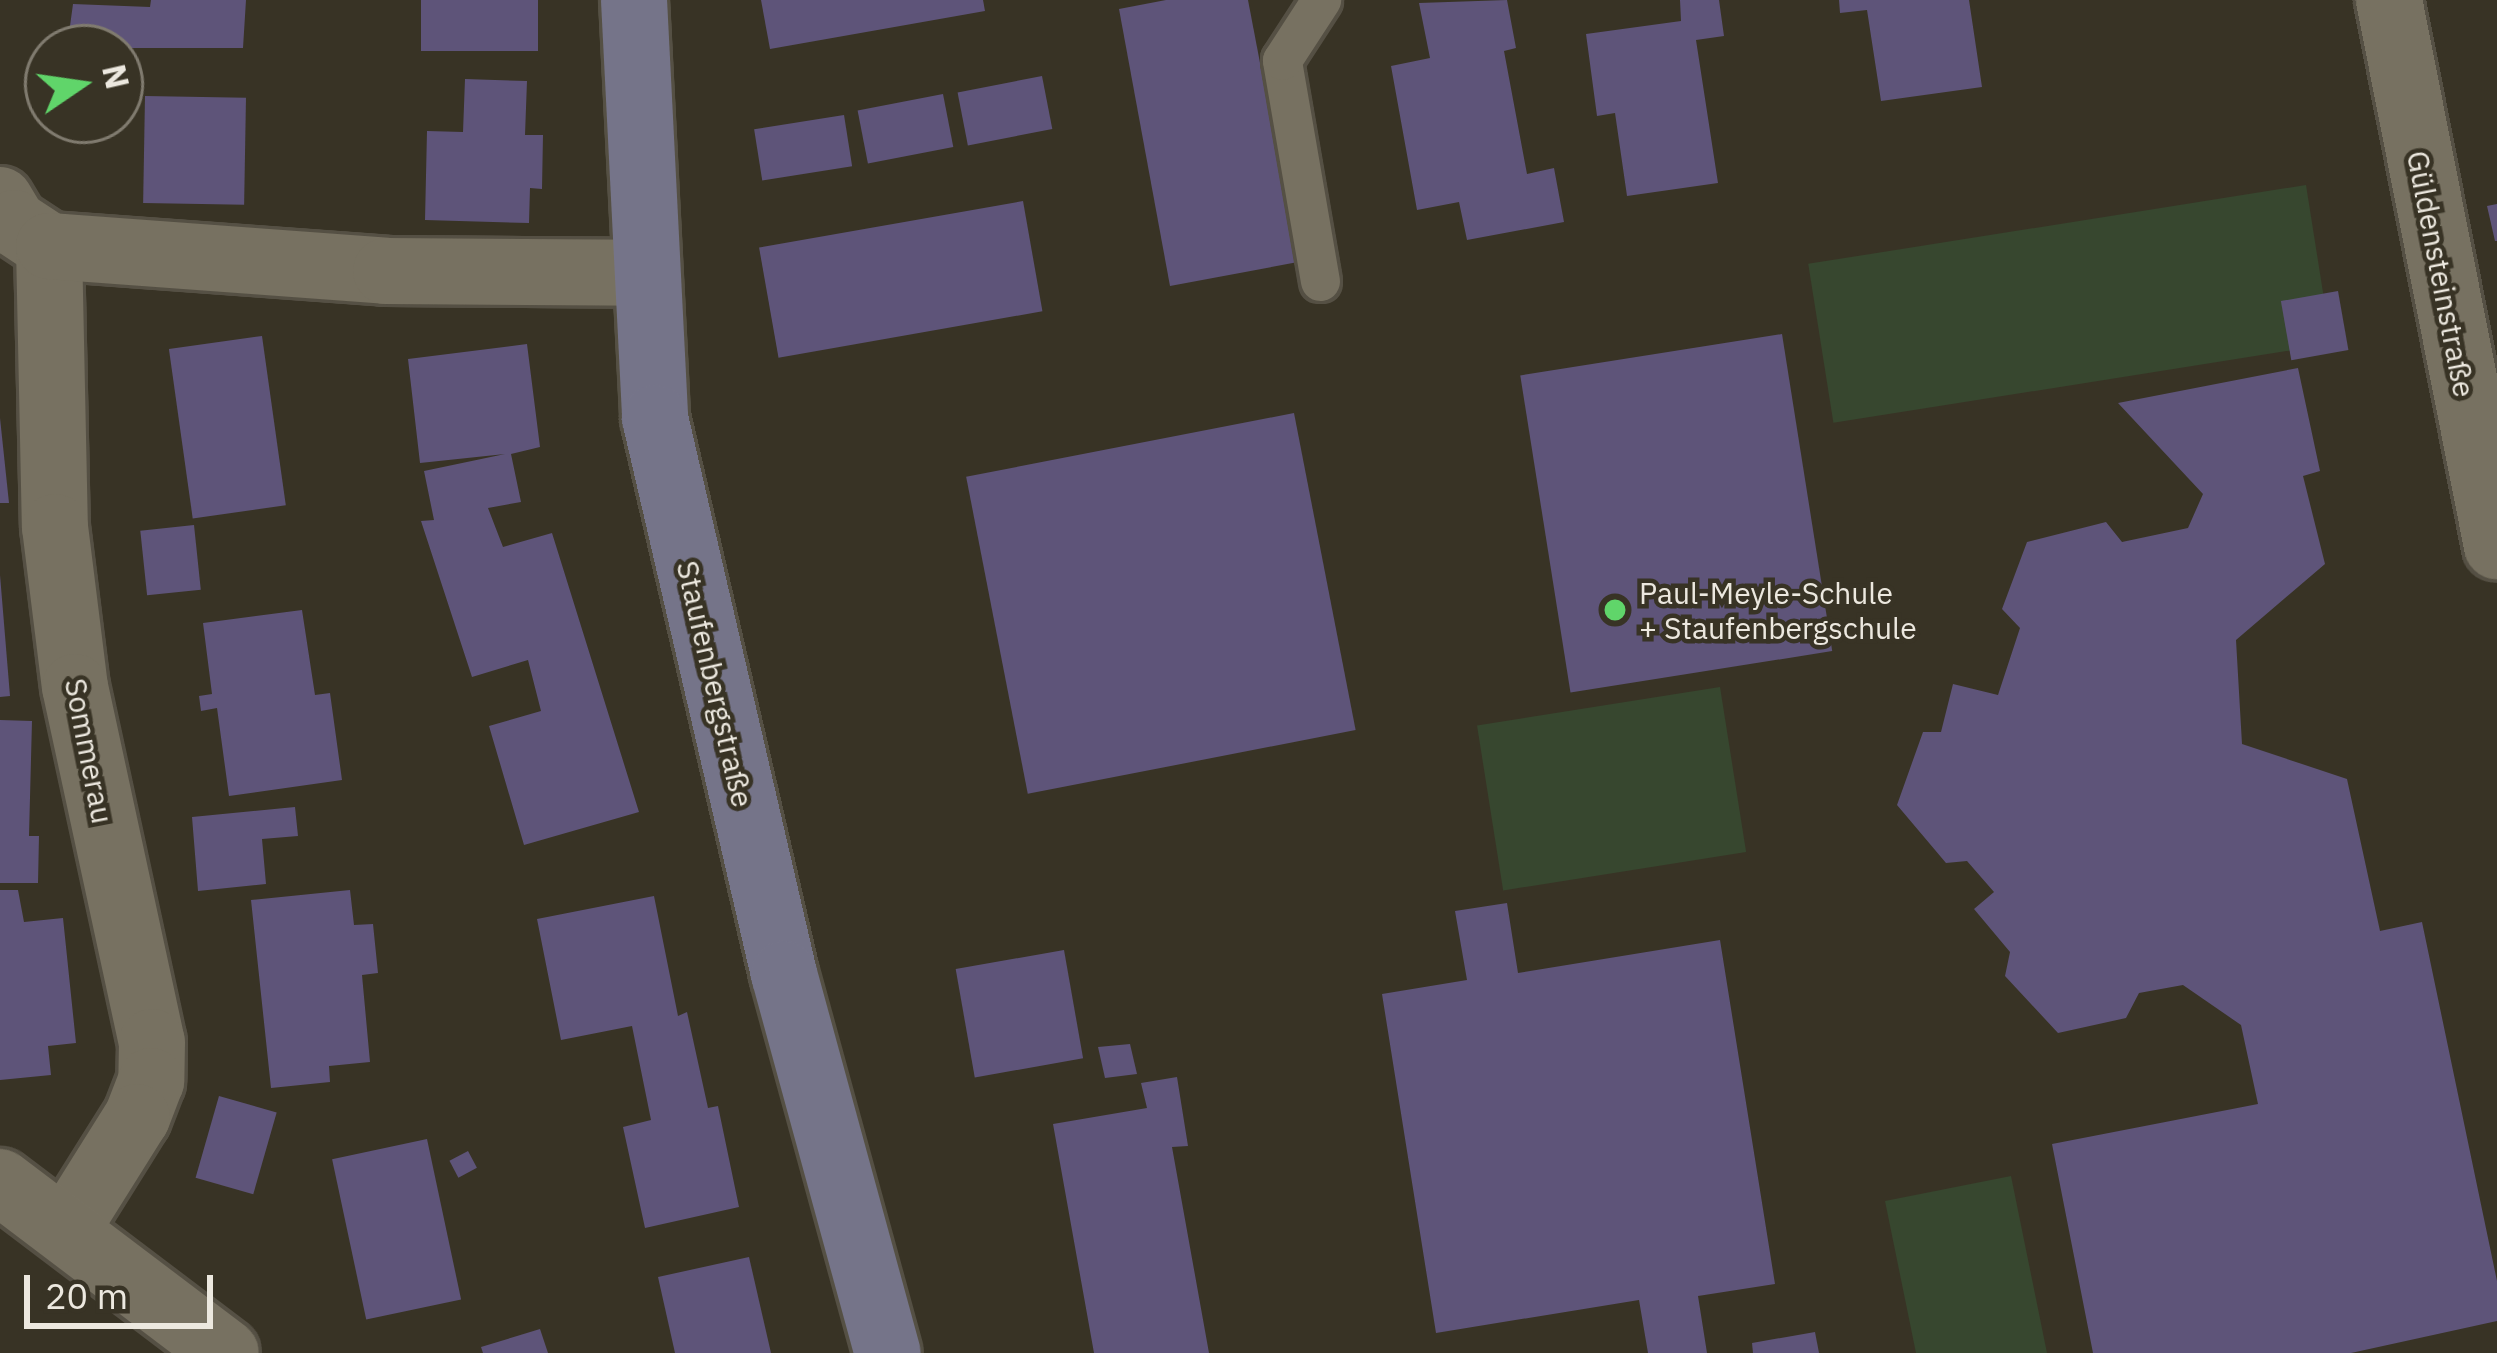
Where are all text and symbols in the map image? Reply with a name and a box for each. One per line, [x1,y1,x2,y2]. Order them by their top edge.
north arrow [24,24,144,144]
text: N [93,60,140,93]
street label: Güldensteinstraße [2399,148,2483,400]
street label: Staufenbergstraße [669,557,761,811]
place label: Paul-Meyle-Schule + Staufenbergschule [1639,575,1917,646]
marker: Paul-Meyle-Schule + Staufenbergschule [1602,597,1628,623]
street label: Sommerau [57,675,121,827]
scale bar [30,1251,219,1325]
text: 20 m [45,1272,128,1319]

